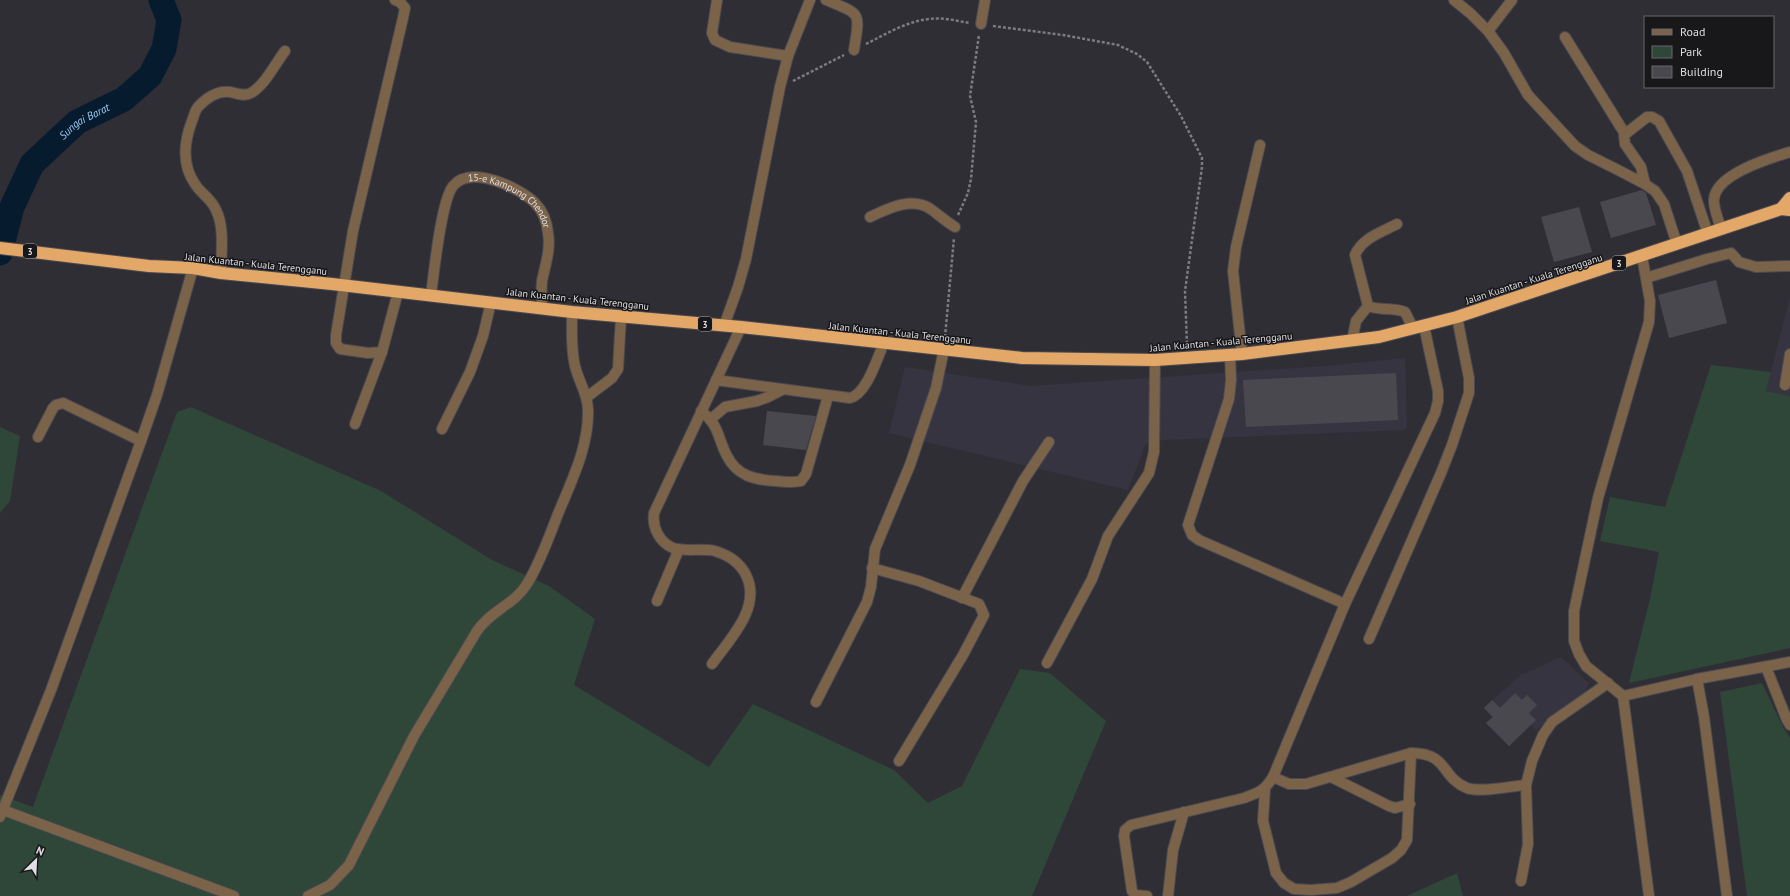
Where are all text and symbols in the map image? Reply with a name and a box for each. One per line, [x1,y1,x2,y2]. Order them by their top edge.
legend [1644,16,1774,88]
text: Road [1680,24,1705,39]
text: Park [1680,44,1702,59]
text: Building [1680,64,1723,79]
water label: Sungai Barat [56,100,112,142]
street label: 15-e Kampung Chendor [467,171,554,230]
road number: 3 [23,244,37,258]
street label: Jalan Kuantan - Kuala Terengganu [183,250,328,278]
street label: Jalan Kuantan - Kuala Terengganu [1463,251,1604,308]
road number: 3 [1612,256,1626,270]
street label: Jalan Kuantan - Kuala Terengganu [505,285,650,313]
road number: 3 [698,317,712,331]
street label: Jalan Kuantan - Kuala Terengganu [827,319,972,347]
street label: Jalan Kuantan - Kuala Terengganu [1148,329,1293,355]
north arrow [16,840,56,880]
text: N [34,843,46,859]

